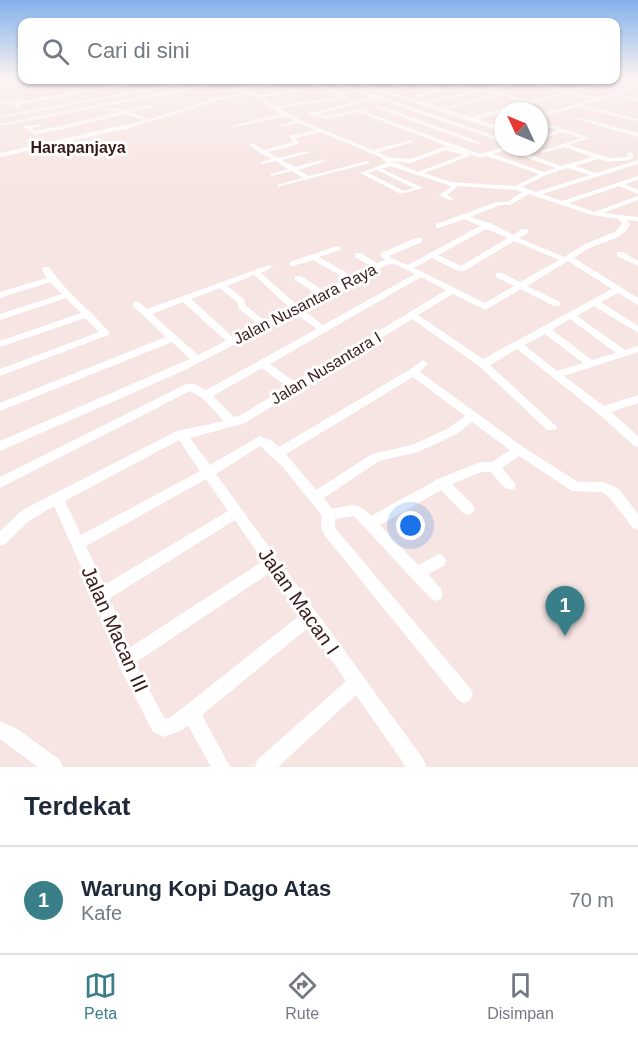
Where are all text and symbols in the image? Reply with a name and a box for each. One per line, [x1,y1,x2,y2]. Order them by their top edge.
search box [18,18,620,84]
icon: search [39,35,72,68]
text: Cari di sini [87,38,190,63]
north arrow [494,102,548,156]
district label: Harapanjaya [30,139,126,156]
street label: Jalan Nusantara Raya [231,260,379,348]
street label: Jalan Nusantara I [268,328,384,408]
your location [396,511,425,540]
street label: Jalan Macan I [254,544,344,658]
street label: Jalan Macan III [77,563,153,695]
pin: 1 [546,586,584,636]
text: Terdekat [24,791,130,821]
text: Warung Kopi Dago Atas [81,876,331,901]
text: 1 [38,889,49,911]
text: 70 m [570,889,614,911]
text: Kafe [81,902,122,924]
tab: Peta [84,969,117,1023]
tab: Rute [285,969,319,1023]
tab: Disimpan [487,969,554,1023]

